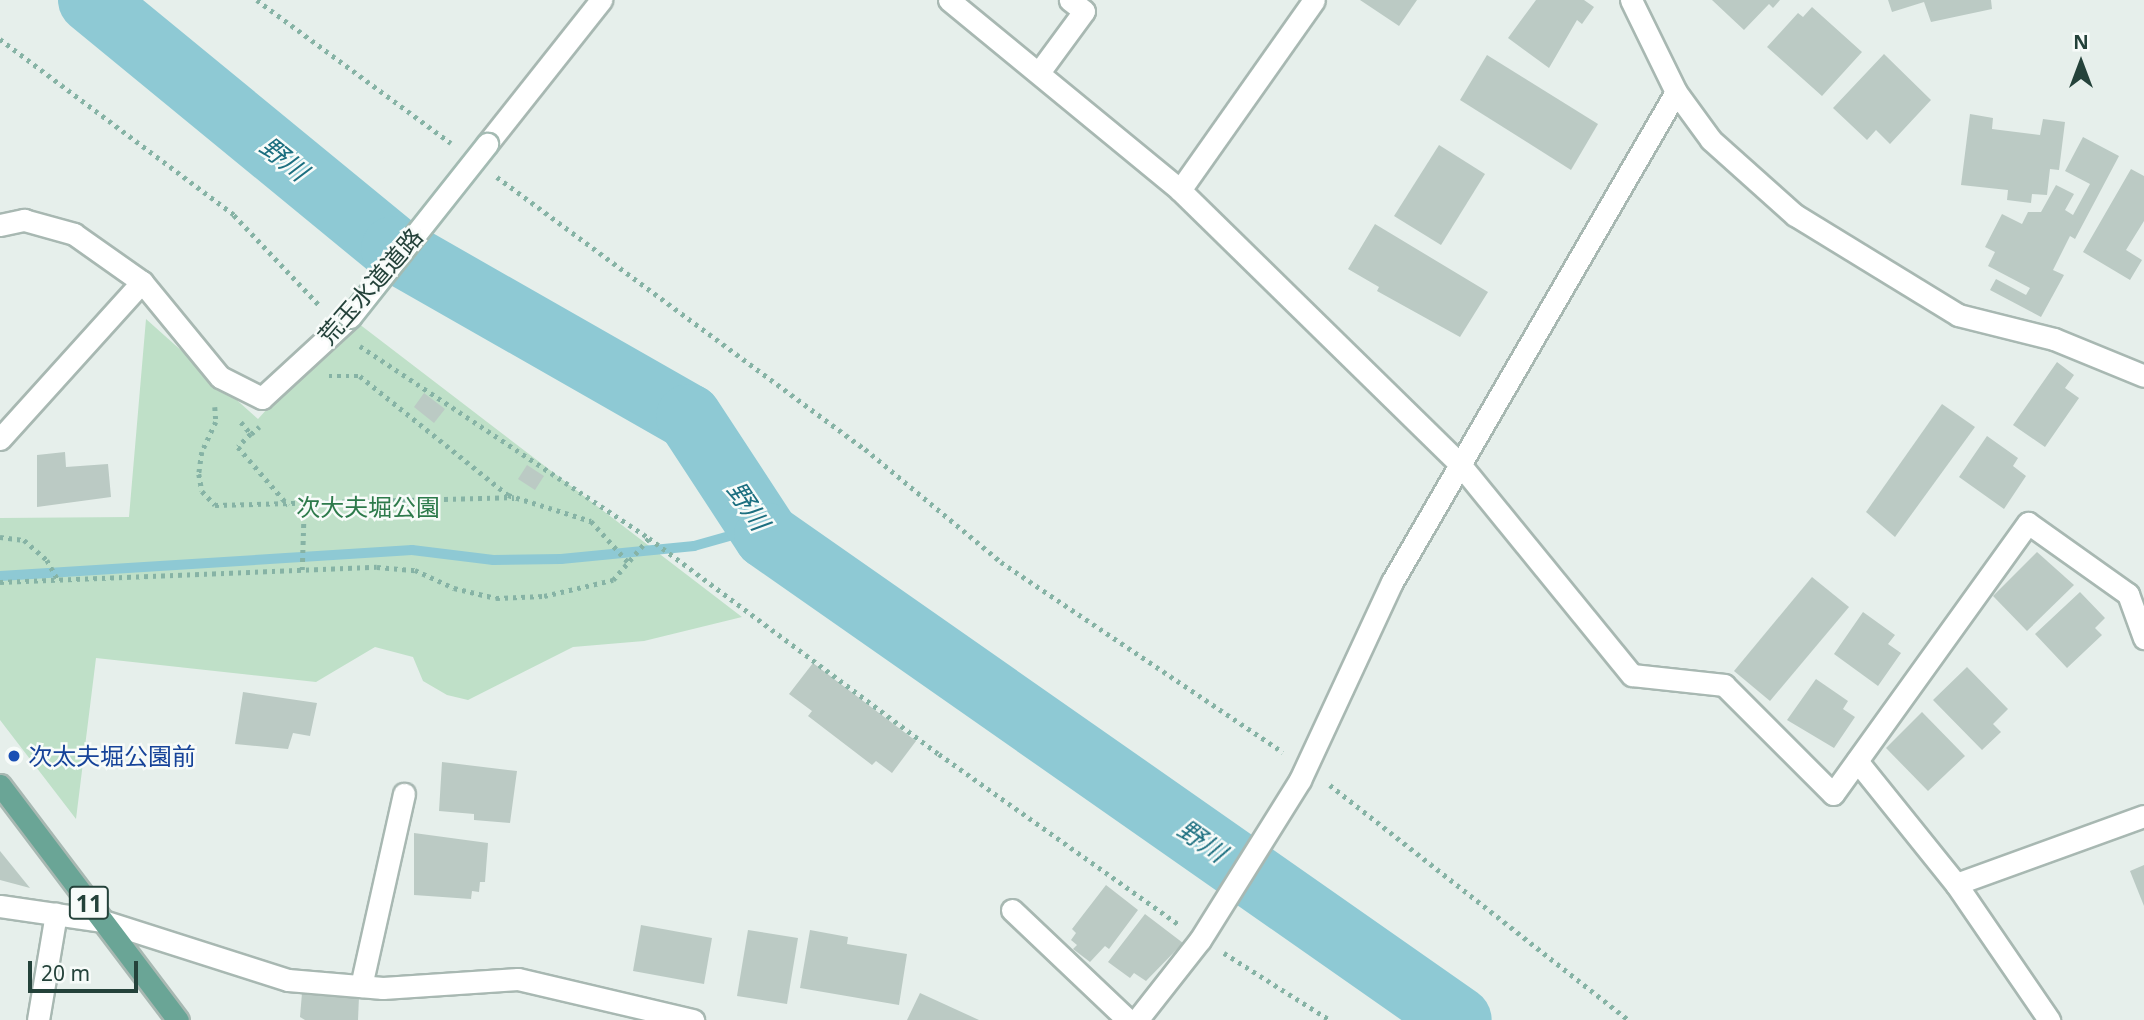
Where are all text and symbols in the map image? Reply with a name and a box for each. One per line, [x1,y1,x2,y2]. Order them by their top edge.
north arrow [2046,28,2116,98]
text: N [2073,29,2089,55]
water label: 野川 [254,131,314,187]
street label: 荒玉水道道路 [312,222,428,350]
water label: 野川 [721,476,775,536]
park label: 次大夫堀公園 [296,493,440,521]
place label: 次太夫堀公園前 [28,742,196,770]
marker: 次太夫堀公園前 [6,748,22,764]
water label: 野川 [1172,813,1232,869]
road number: 11 [68,884,110,922]
scale bar [32,946,142,990]
text: 20 m [41,959,90,987]

